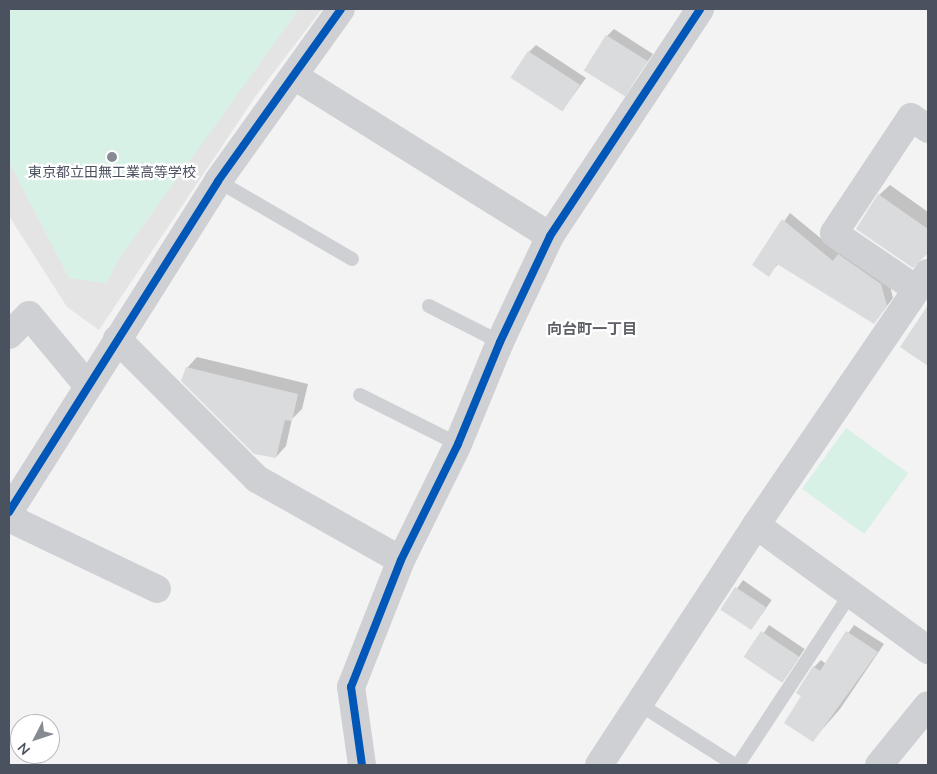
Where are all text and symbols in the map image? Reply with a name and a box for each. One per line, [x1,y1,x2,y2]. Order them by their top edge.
marker: 東京都立田無工業高等学校 [106,151,118,163]
place label: 東京都立田無工業高等学校 [28,165,196,181]
district label: 向台町一丁目 [547,321,637,339]
north arrow [10,714,60,764]
text: N [13,738,35,759]

